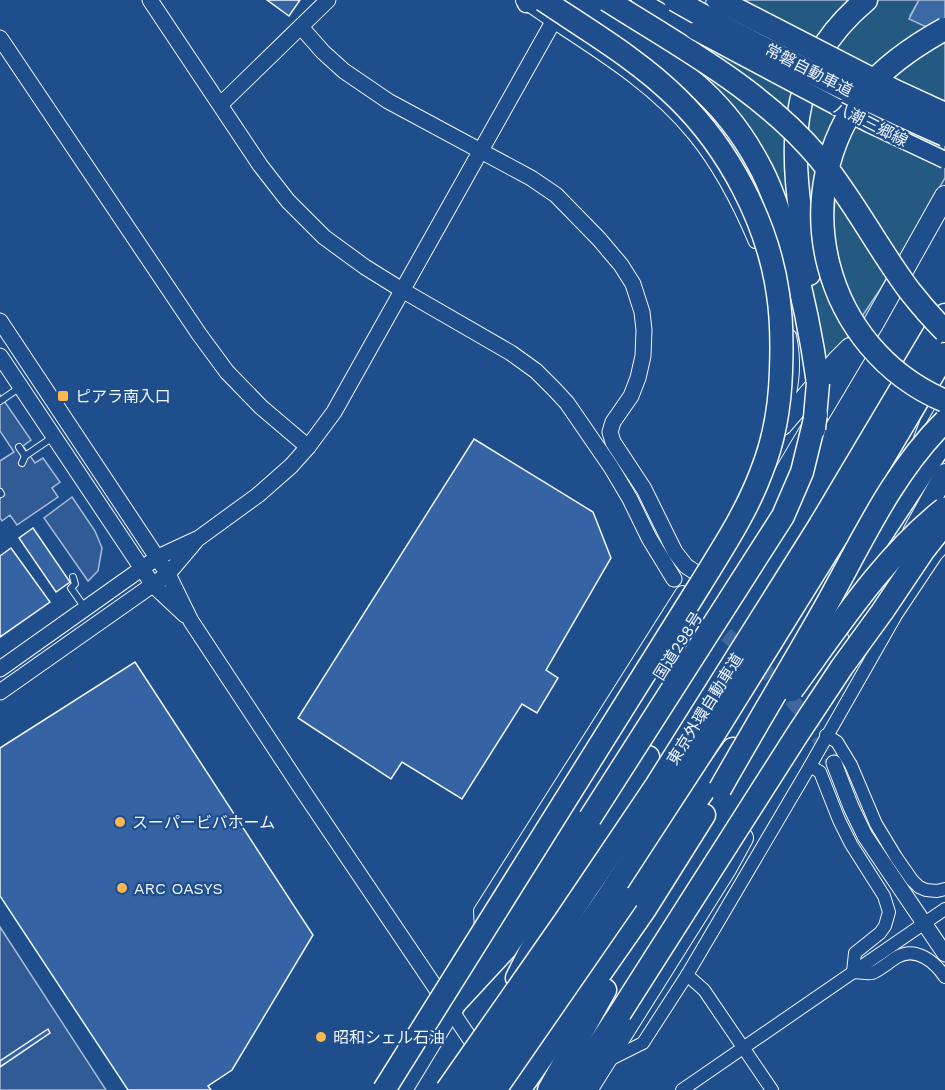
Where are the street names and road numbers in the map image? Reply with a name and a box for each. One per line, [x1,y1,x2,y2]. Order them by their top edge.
street label: 常磐自動車道 [762,40,856,100]
street label: 八潮三郷線 [831,97,911,151]
street label: 国道298号 [650,608,706,684]
street label: 東京外環自動車道 [663,650,747,768]

